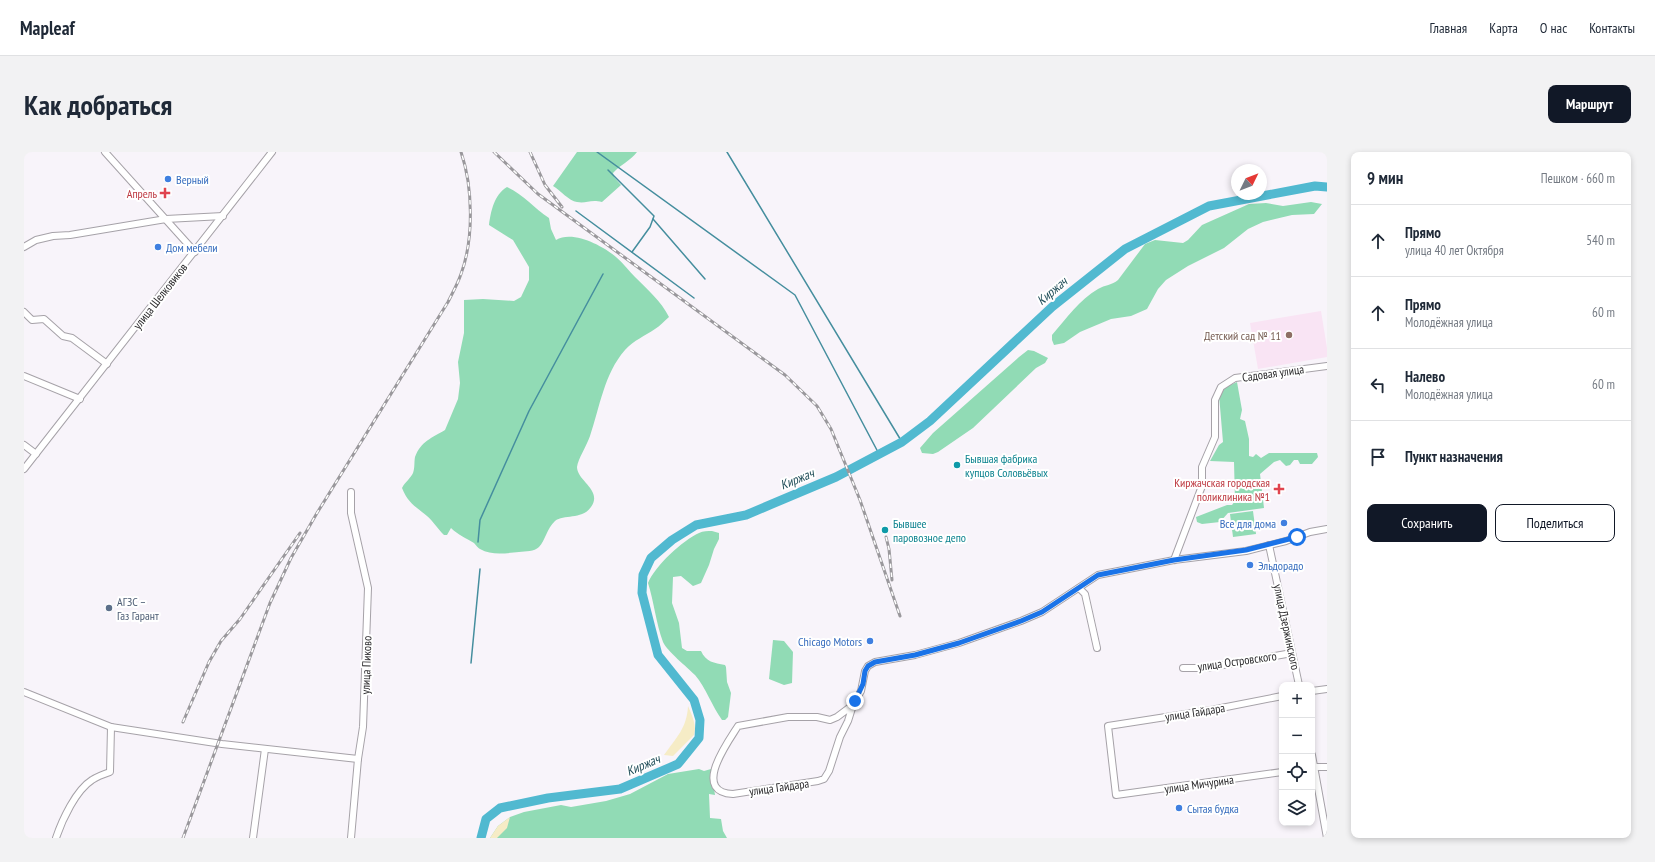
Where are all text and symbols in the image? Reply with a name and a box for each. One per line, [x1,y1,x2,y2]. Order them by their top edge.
text: Mapleaf [20,16,75,40]
text: Главная [1429,19,1467,37]
text: Карта [1489,19,1518,37]
text: О нас [1540,19,1567,37]
text: Контакты [1589,19,1635,37]
button: Маршрут [1548,85,1631,123]
text: Как добраться [24,86,172,123]
north arrow [1231,164,1267,200]
text: 9 мин [1367,167,1403,189]
text: Пешком · 660 m [1541,170,1615,187]
place label: Верный [176,172,209,187]
marker: Верный [163,174,173,184]
place label: Апрель [127,186,157,201]
marker: Апрель [160,188,170,198]
text: Прямо [1405,223,1441,242]
icon: ahead [1367,230,1389,252]
text: 540 m [1586,232,1615,249]
place label: Дом мебели [166,240,218,255]
marker: Дом мебели [153,242,163,252]
text: улица 40 лет Октября [1405,242,1504,259]
street label: улица Шелковиков [130,260,191,332]
water label: Киржач [1033,273,1072,309]
text: Прямо [1405,295,1441,314]
icon: ahead [1367,302,1389,324]
text: 60 m [1592,304,1615,321]
text: Молодёжная улица [1405,314,1493,331]
place label: Детский сад № 11 [1204,328,1281,343]
marker: Детский сад № 11 [1284,330,1294,340]
street label: Садовая улица [1241,361,1305,385]
text: Налево [1405,367,1445,386]
icon: left [1367,374,1389,396]
text: 60 m [1592,376,1615,393]
text: Молодёжная улица [1405,386,1493,403]
icon: arrive [1367,446,1389,468]
text: Пункт назначения [1405,447,1503,466]
place label: Бывшая фабрика купцов Соловьёвых [965,451,1048,480]
marker: Бывшая фабрика купцов Соловьёвых [952,460,962,470]
water label: Киржач [778,464,817,493]
place label: Киржачская городская поликлиника №1 [1174,475,1270,504]
marker: Киржачская городская поликлиника №1 [1273,483,1285,495]
button: Сохранить [1367,504,1487,542]
button: Поделиться [1495,504,1615,542]
place label: Бывшее паровозное депо [893,516,966,545]
place label: Все для дома [1220,516,1276,531]
marker: Все для дома [1279,518,1289,528]
marker: Бывшее паровозное депо [880,525,890,535]
route start [1288,528,1306,546]
place label: Эльдорадо [1258,558,1304,573]
marker: Эльдорадо [1245,560,1255,570]
street label: улица Дзержинского [1271,583,1303,671]
place label: АГЗС – Газ Гарант [117,594,159,623]
marker: АГЗС – Газ Гарант [104,603,114,613]
place label: Chicago Motors [798,634,862,649]
street label: улица Пиково [357,636,375,694]
marker: Chicago Motors [865,636,875,646]
street label: улица Островского [1197,648,1277,674]
map controls [1279,682,1315,826]
button: + [1279,682,1315,718]
route end [846,692,864,710]
street label: улица Гайдара [1164,700,1226,724]
button: − [1279,718,1315,754]
water label: Киржач [624,750,663,780]
button: locate [1279,754,1315,790]
street label: улица Мичурина [1163,772,1235,796]
street label: улица Гайдара [748,775,810,799]
button: layers [1279,790,1315,826]
place label: Сытая будка [1187,801,1239,816]
marker: Сытая будка [1174,803,1184,813]

